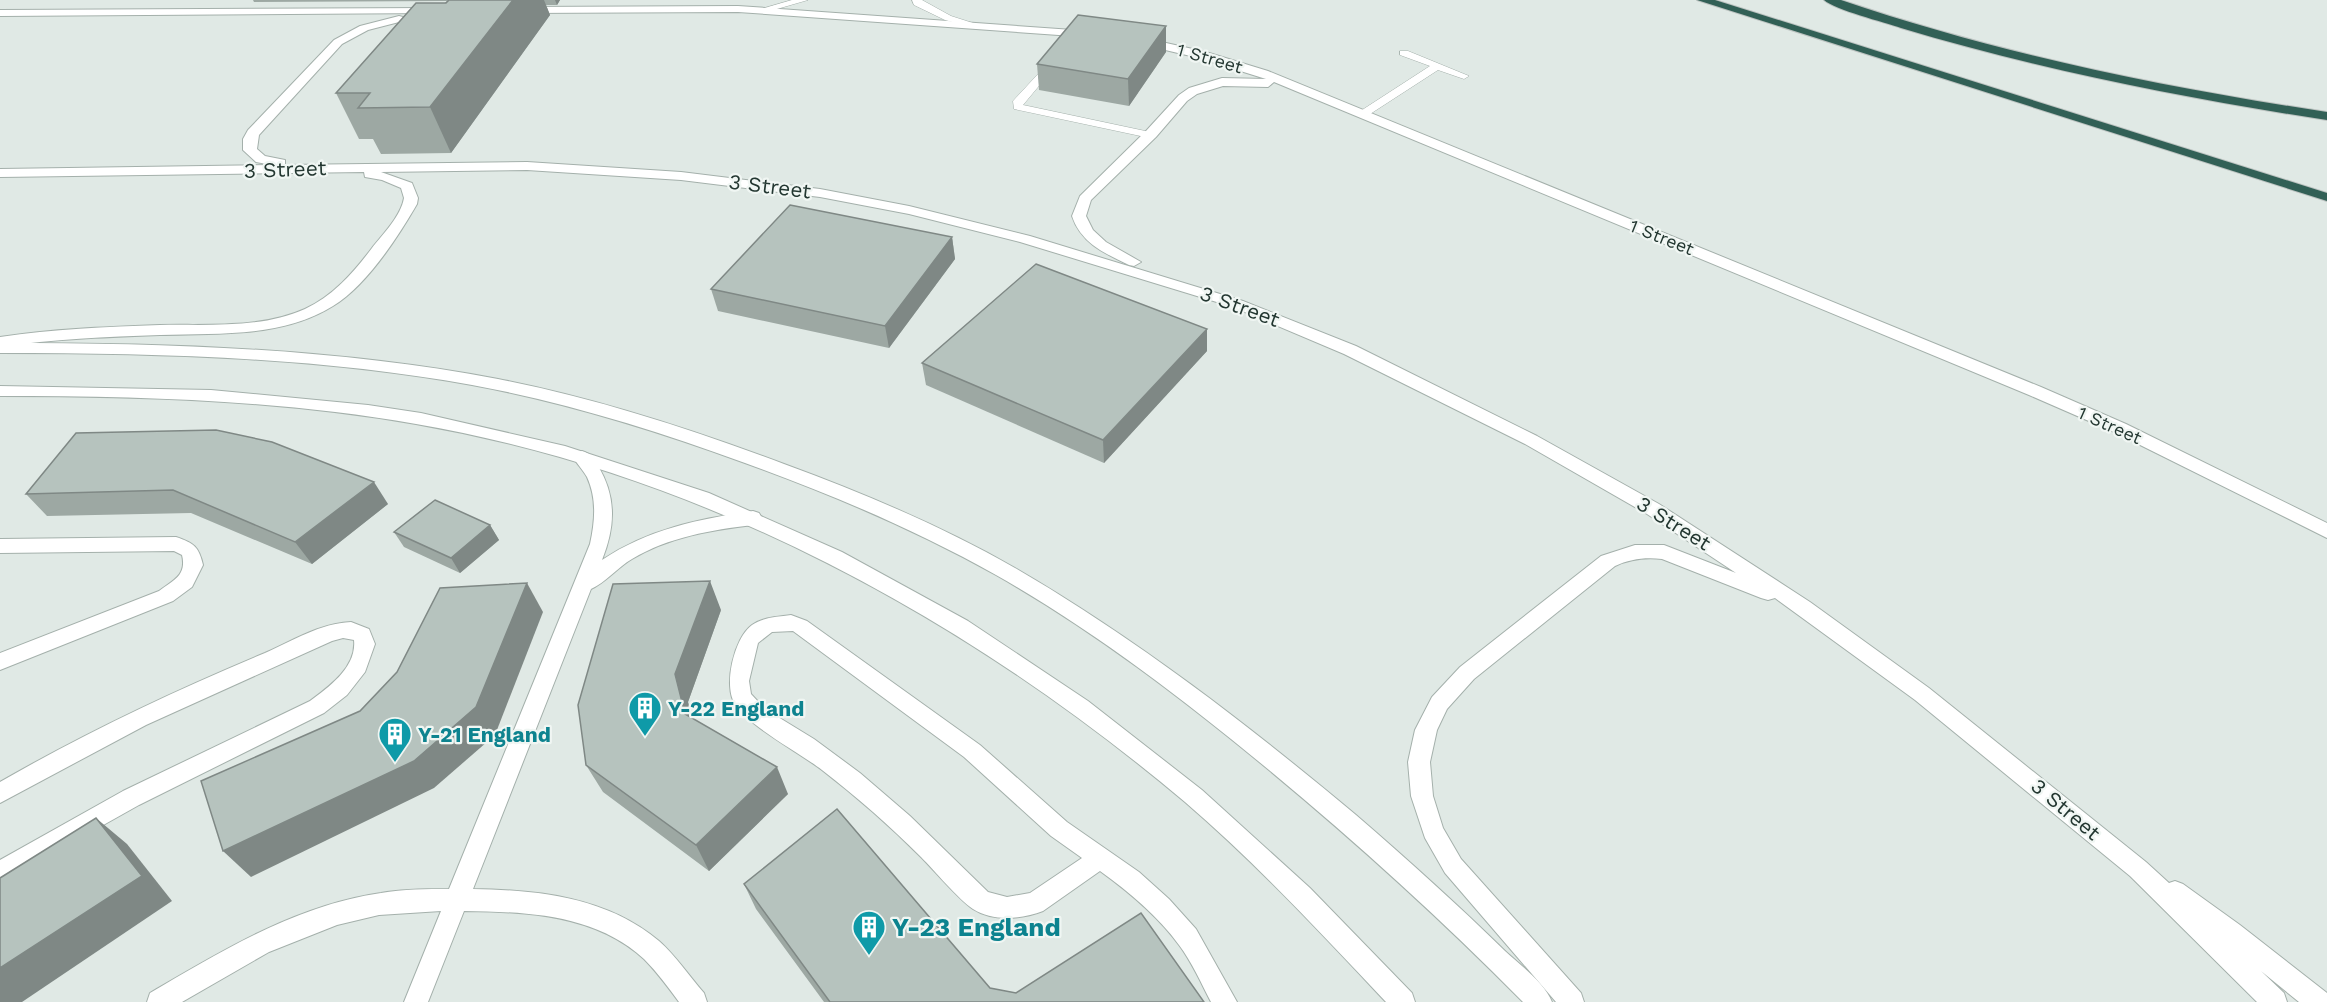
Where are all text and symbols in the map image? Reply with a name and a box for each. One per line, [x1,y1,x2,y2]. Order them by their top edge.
street label: 1 Street [1175,39,1246,77]
street label: 3 Street [243,155,327,183]
street label: 3 Street [727,169,813,203]
street label: 1 Street [1627,215,1698,260]
street label: 3 Street [1197,280,1283,332]
street label: 1 Street [2075,402,2145,448]
street label: 3 Street [1632,491,1716,556]
building icon: Y-22 England [627,690,663,737]
place label: Y-22 England [668,696,804,721]
building icon: Y-21 England [377,716,413,763]
place label: Y-21 England [418,722,551,747]
street label: 3 Street [2026,773,2106,845]
building icon: Y-23 England [851,909,887,956]
place label: Y-23 England [892,912,1061,942]

